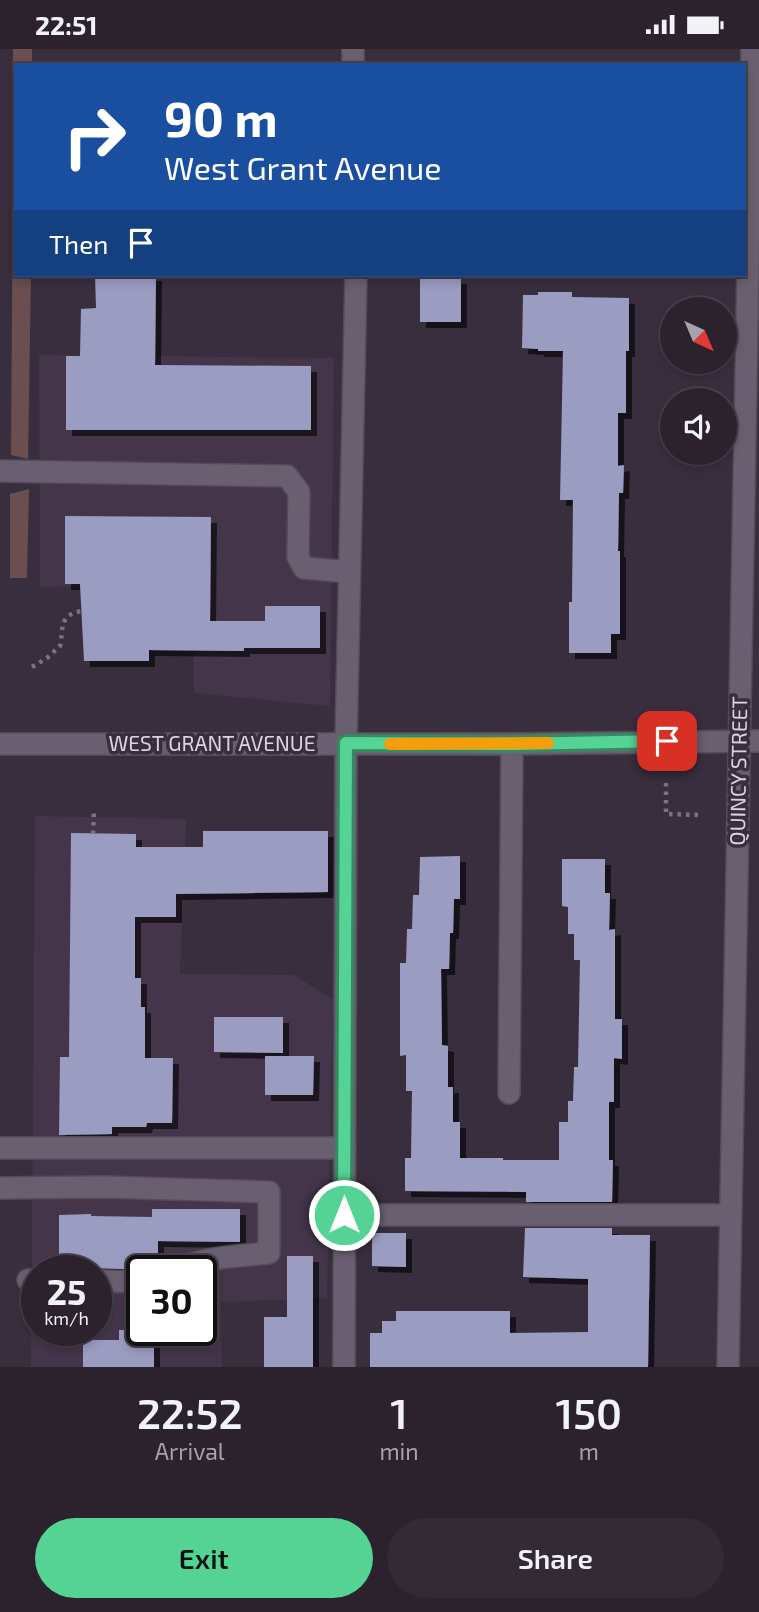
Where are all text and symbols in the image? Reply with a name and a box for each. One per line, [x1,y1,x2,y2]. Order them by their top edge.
text: 22:51 [35,9,97,40]
text: 90 m [164,88,278,147]
icon: right [49,91,140,182]
text: West Grant Avenue [164,148,441,186]
icon: arrive [122,224,160,262]
text: Then [49,228,108,259]
north arrow [660,297,737,375]
map controls [660,297,737,465]
button: sound [660,388,737,465]
street label: QUINCY STREET [724,696,752,846]
pin [637,711,697,771]
icon: arrive [648,722,686,760]
street label: WEST GRANT AVENUE [108,730,316,755]
position arrow [307,1178,381,1252]
speed limit sign: 30 [126,1255,217,1346]
text: 25 [47,1270,86,1312]
text: km/h [44,1307,89,1329]
text: 22:52 [137,1387,242,1437]
text: 1 [390,1387,408,1437]
text: 150 [556,1387,622,1437]
text: Arrival [155,1437,225,1465]
text: min [379,1437,419,1465]
text: m [579,1437,599,1465]
button: Exit [35,1518,373,1598]
button: Share [387,1518,724,1598]

